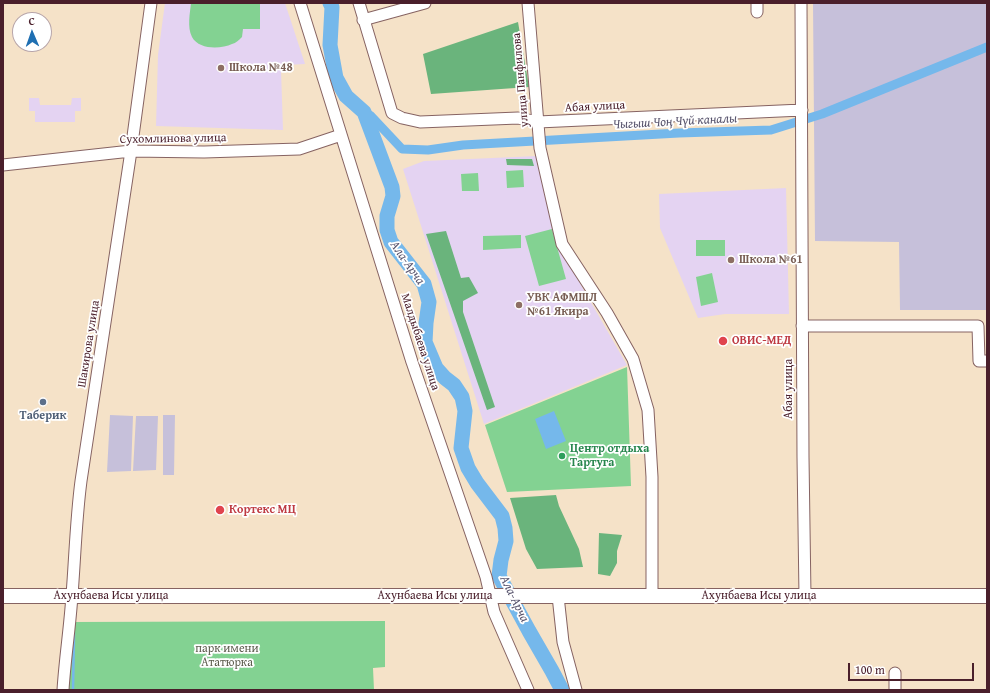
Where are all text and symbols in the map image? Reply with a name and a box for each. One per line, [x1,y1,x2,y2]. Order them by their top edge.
north arrow [12,12,52,52]
text: С [28,13,35,29]
street label: улица Панфилова [510,32,532,128]
place label: Школа №48 [229,61,293,75]
marker: Школа №48 [216,63,226,73]
street label: Абая улица [565,98,625,116]
water label: Чыгыш Чоң Чүй каналы [613,111,737,133]
street label: Сухомлинова улица [119,131,227,147]
water label: Ала-Арча [386,238,428,288]
place label: Школа №61 [739,253,803,267]
marker: Школа №61 [726,255,736,265]
place label: УВК АФМШЛ №61 Якира [527,291,597,319]
street label: Малдыбаева улица [398,292,442,392]
street label: Шакирова улица [75,299,103,389]
marker: УВК АФМШЛ №61 Якира [514,300,524,310]
place label: ОВИС-МЕД [732,334,791,348]
marker: ОВИС-МЕД [717,335,729,347]
street label: Абая улица [782,359,796,419]
marker: Таберик [38,397,48,407]
place label: Таберик [20,409,66,423]
place label: Центр отдыха Тартуга [570,442,649,470]
marker: Центр отдыха Тартуга [557,451,567,461]
place label: Кортекс МЦ [229,503,296,517]
marker: Кортекс МЦ [214,504,226,516]
water label: Ала-Арча [496,573,532,625]
street label: Ахунбаева Исы улица [53,589,169,603]
street label: Ахунбаева Исы улица [377,589,493,603]
street label: Ахунбаева Исы улица [701,589,817,603]
park label: парк имени Ататюрка [195,642,259,670]
scale bar [850,655,976,681]
text: 100 m [855,661,885,678]

